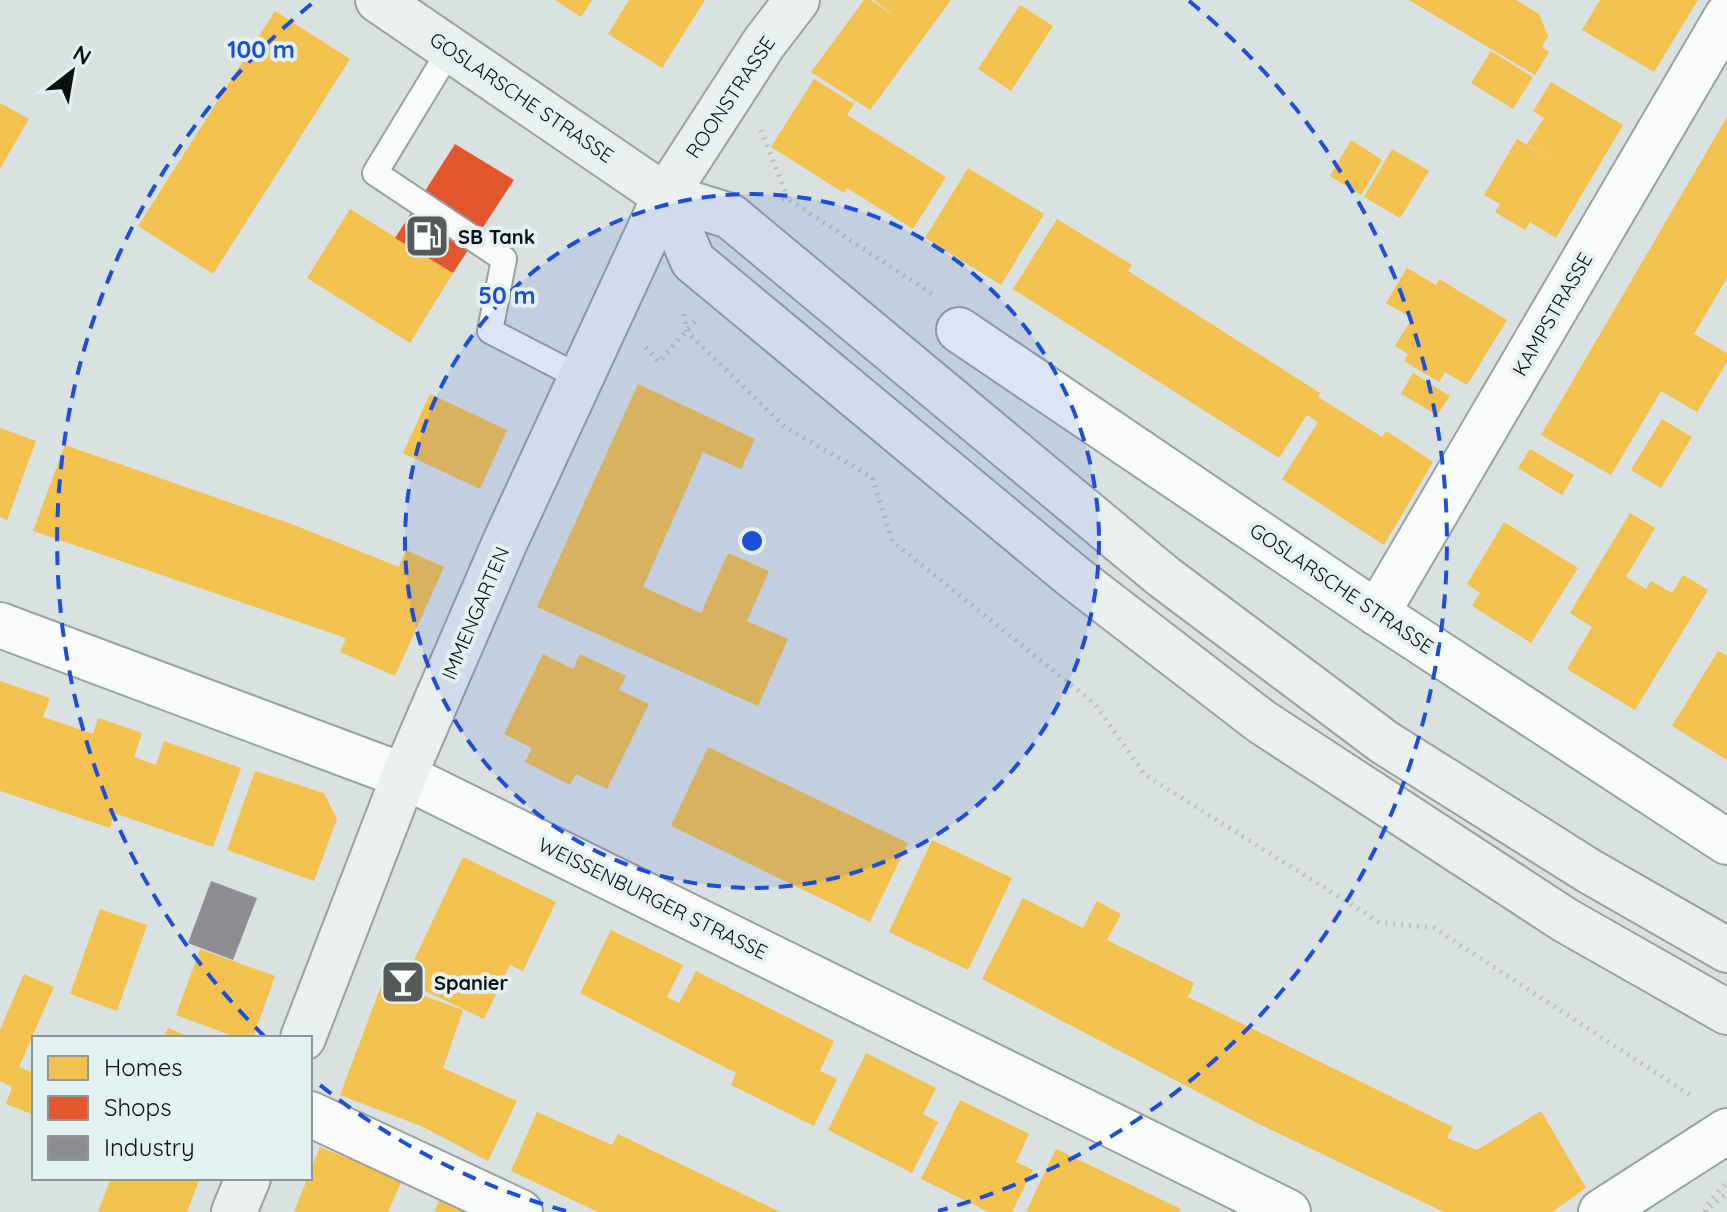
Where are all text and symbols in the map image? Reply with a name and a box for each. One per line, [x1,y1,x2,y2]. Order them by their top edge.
street label: GOSLARSCHE STRASSE [425,26,619,168]
street label: ROONSTRASSE [680,31,780,163]
north arrow [32,32,112,112]
text: 100 m [227,34,295,64]
text: N [68,39,96,71]
fuel station icon: SB Tank [403,212,451,260]
place label: SB Tank [458,224,535,249]
street label: KAMPSTRASSE [1507,248,1597,380]
text: 50 m [478,280,536,310]
street label: GOSLARSCHE STRASSE [1245,517,1439,659]
centre of rings [738,527,766,555]
street label: IMMENGARTEN [436,543,514,683]
street label: WEISSENBURGER STRASSE [534,831,772,965]
bar icon: Spanier [379,958,427,1006]
place label: Spanier [434,970,508,995]
legend [32,1036,312,1180]
text: Homes [104,1052,182,1082]
text: Shops [104,1092,171,1122]
text: Industry [104,1132,195,1162]

